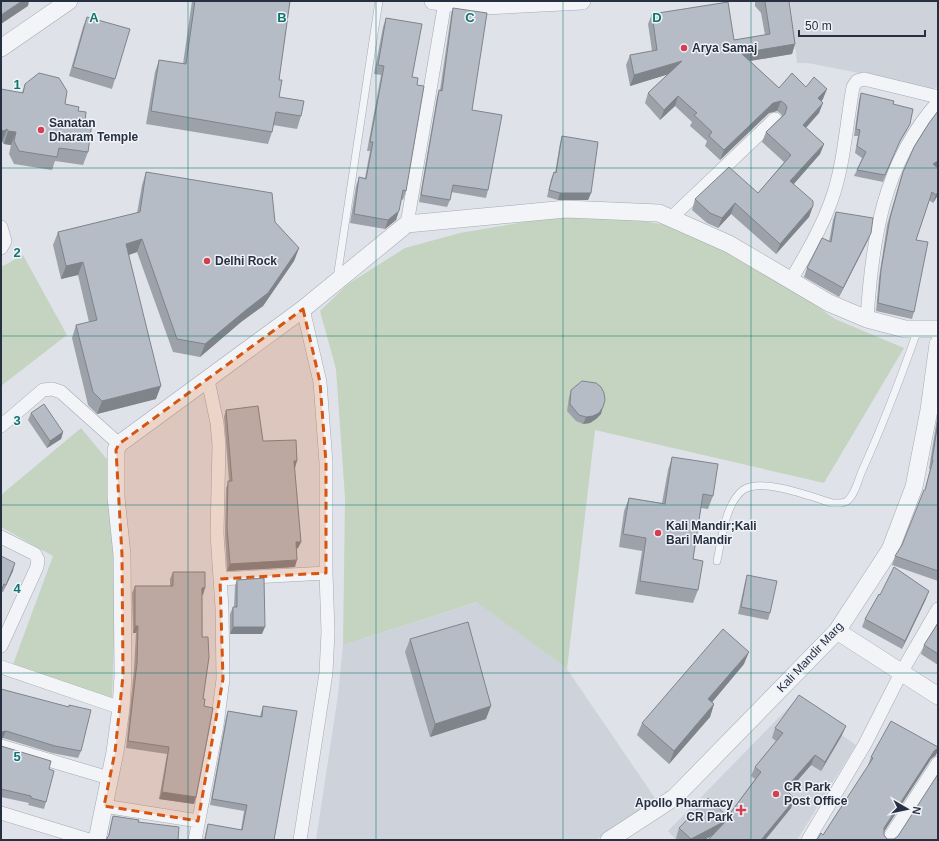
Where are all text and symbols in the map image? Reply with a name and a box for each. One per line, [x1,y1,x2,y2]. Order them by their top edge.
text: A [89,10,99,25]
text: B [277,10,287,25]
text: C [465,10,475,25]
text: D [652,10,662,25]
scale bar [799,12,925,38]
text: 50 m [805,19,832,33]
place label: Arya Samaj [692,41,757,55]
marker: Arya Samaj [679,43,689,53]
text: 1 [13,77,21,92]
place label: Sanatan Dharam Temple [49,116,138,144]
marker: Sanatan Dharam Temple [36,125,46,135]
text: 2 [13,245,21,260]
place label: Delhi Rock [215,254,277,268]
marker: Delhi Rock [202,256,212,266]
text: 3 [13,413,21,428]
place label: Kali Mandir;Kali Bari Mandir [666,519,757,547]
marker: Kali Mandir;Kali Bari Mandir [653,528,663,538]
text: 4 [13,581,21,596]
street label: Kali Mandir Marg [774,619,846,695]
text: 5 [13,749,21,764]
place label: CR Park Post Office [784,780,848,808]
marker: CR Park Post Office [771,789,781,799]
north arrow [887,789,927,829]
place label: Apollo Pharmacy CR Park [635,796,733,824]
marker: Apollo Pharmacy CR Park [736,805,746,815]
text: N [910,806,923,815]

